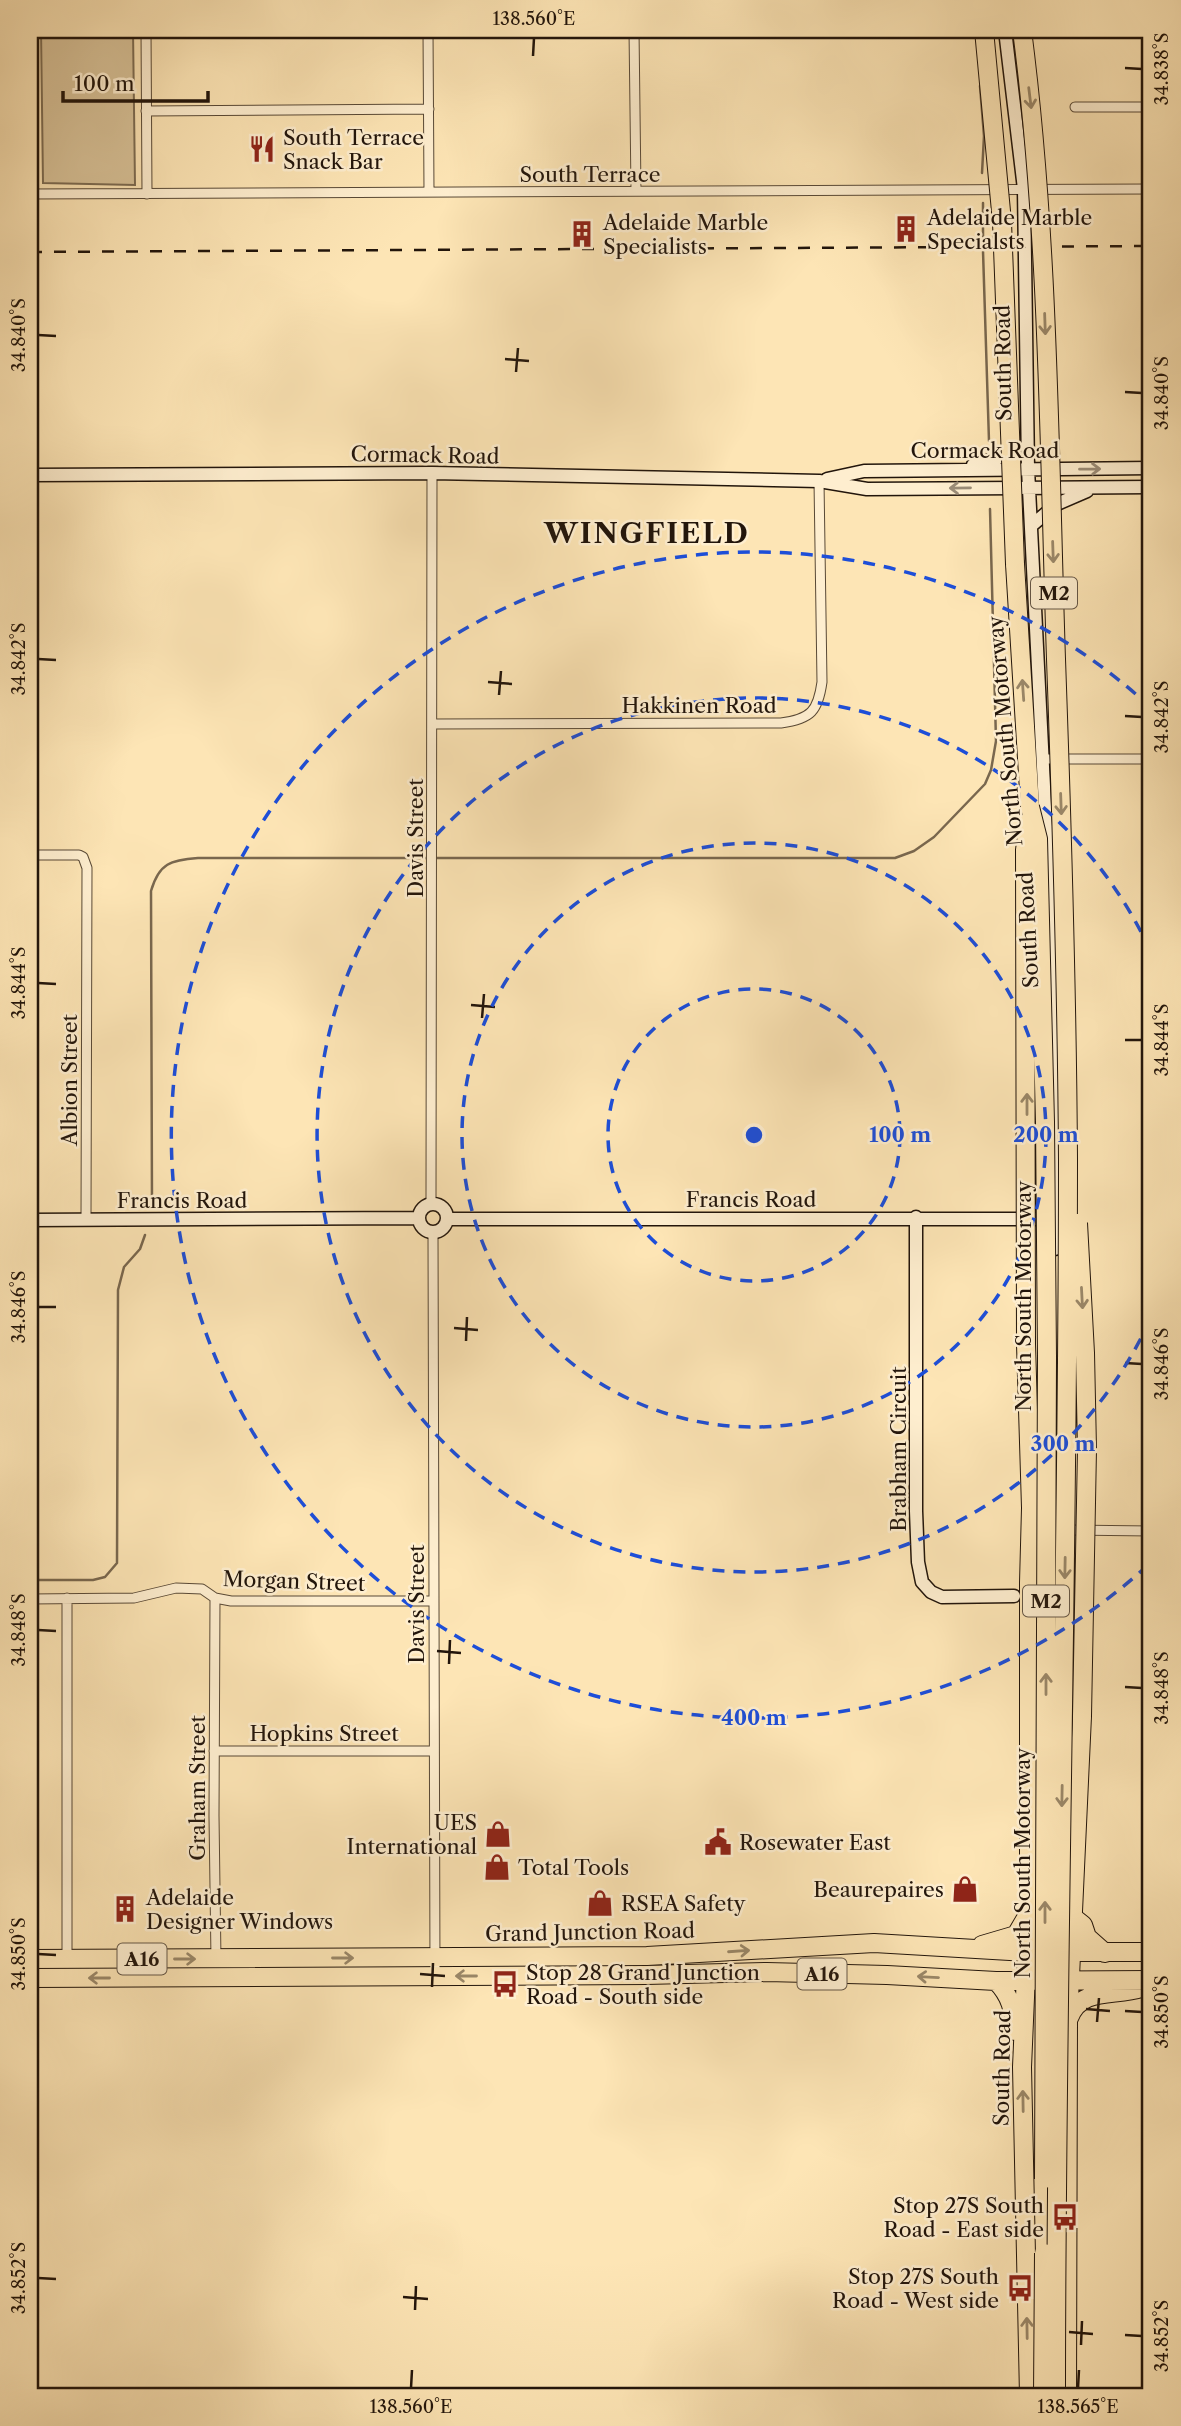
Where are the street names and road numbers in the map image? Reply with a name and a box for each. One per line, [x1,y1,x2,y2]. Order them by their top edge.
street label: South Terrace [520,162,660,187]
street label: South Road [989,304,1017,421]
street label: Cormack Road [911,438,1060,463]
street label: Cormack Road [350,441,500,469]
road number: M2 [1031,578,1077,608]
street label: North South Motorway [982,615,1028,847]
street label: Hakkinen Road [621,693,777,718]
street label: Davis Street [403,778,428,898]
street label: South Road [1012,871,1044,989]
street label: Albion Street [57,1013,82,1147]
street label: North South Motorway [1011,1180,1036,1412]
street label: Francis Road [686,1187,817,1212]
street label: Francis Road [117,1188,248,1213]
street label: Brabham Circuit [886,1366,911,1532]
street label: Davis Street [404,1544,429,1664]
street label: Morgan Street [222,1566,366,1596]
road number: M2 [1023,1586,1069,1616]
street label: Graham Street [185,1715,210,1861]
street label: Hopkins Street [249,1721,399,1746]
street label: North South Motorway [1010,1747,1035,1979]
street label: Grand Junction Road [485,1918,695,1946]
road number: A16 [118,1943,166,1974]
road number: A16 [798,1958,846,1990]
street label: South Road [988,2009,1016,2126]

